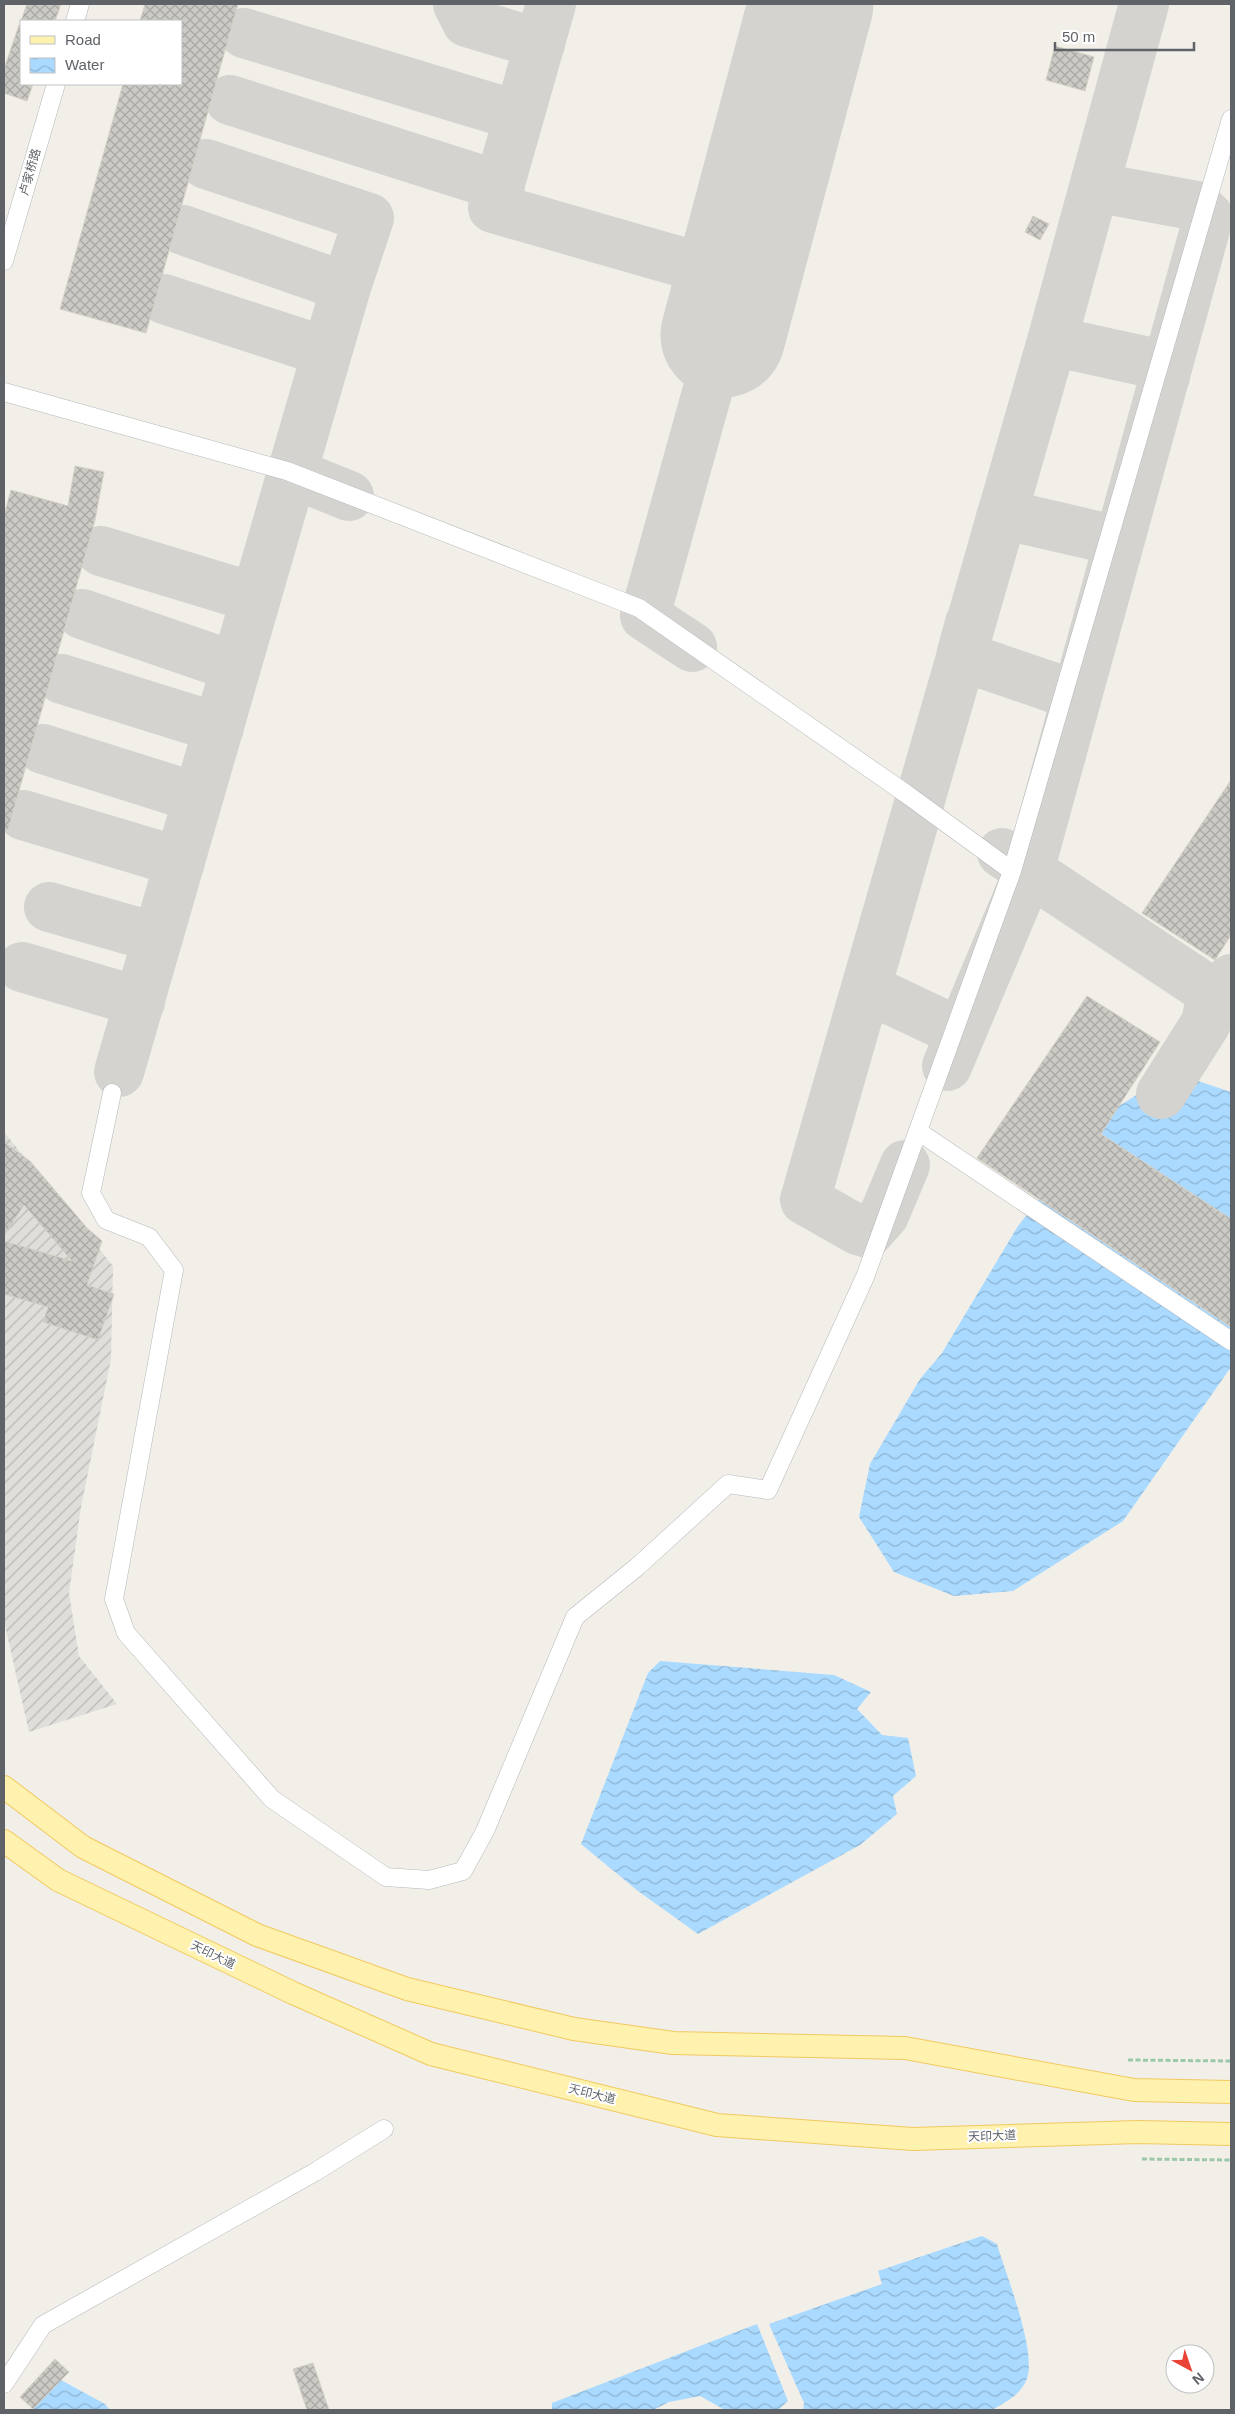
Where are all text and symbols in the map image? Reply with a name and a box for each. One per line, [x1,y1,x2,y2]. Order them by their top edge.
legend [20,20,182,85]
scale bar [1055,20,1194,52]
text: 50 m [1062,28,1095,45]
text: Road [65,31,101,48]
text: Water [65,56,104,73]
street label: 卢家桥路 [17,147,43,197]
street label: 天印大道 [188,1938,238,1972]
street label: 天印大道 [567,2081,617,2107]
street label: 天印大道 [968,2128,1016,2144]
north arrow [1165,2344,1215,2394]
text: N [1189,2370,1207,2388]

